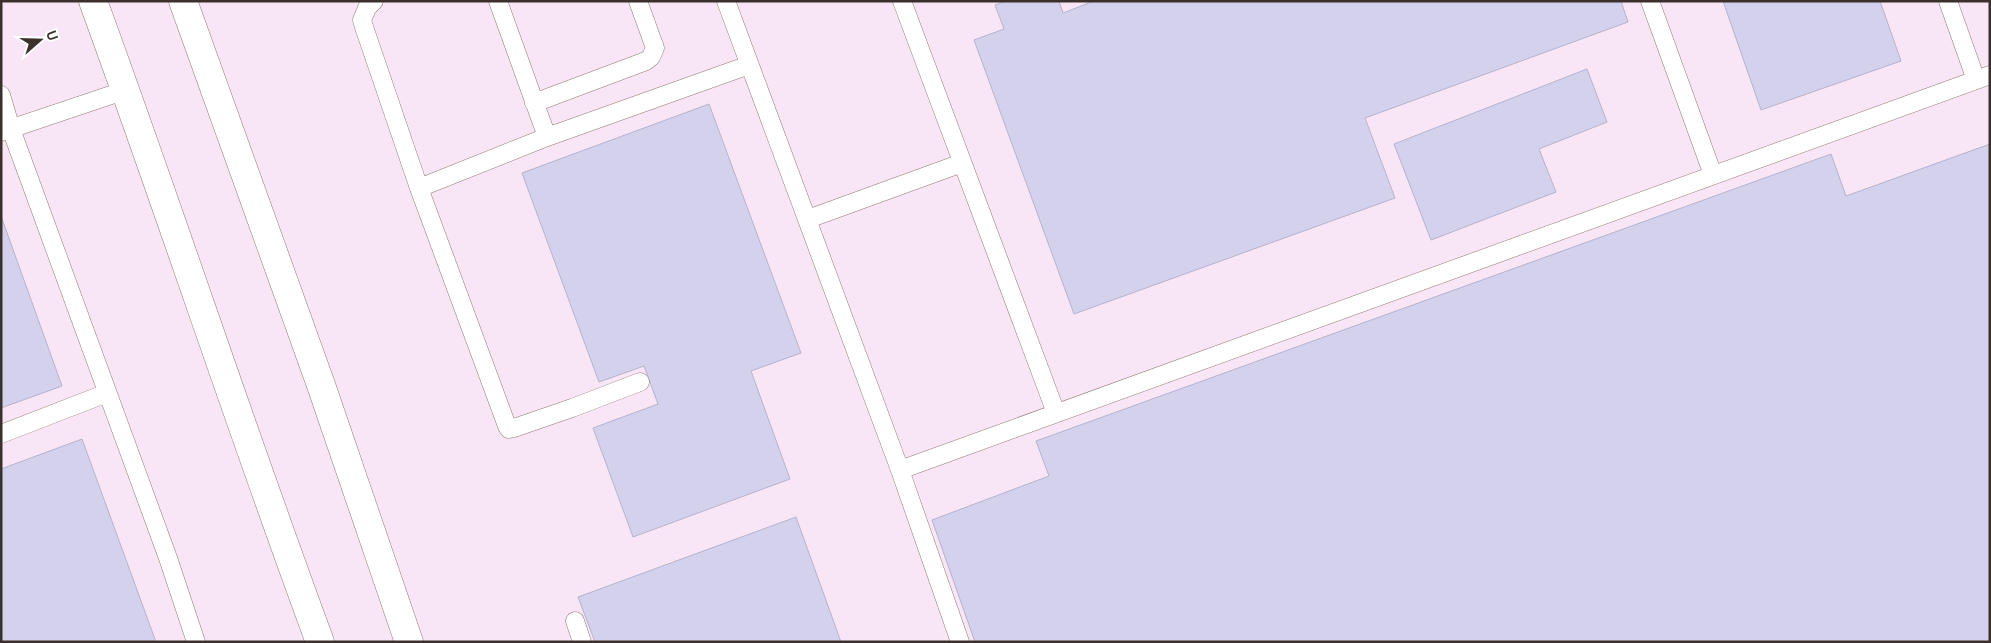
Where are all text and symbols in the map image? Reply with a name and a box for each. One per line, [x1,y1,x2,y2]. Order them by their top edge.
north arrow [15,15,65,65]
text: U [42,28,62,43]

